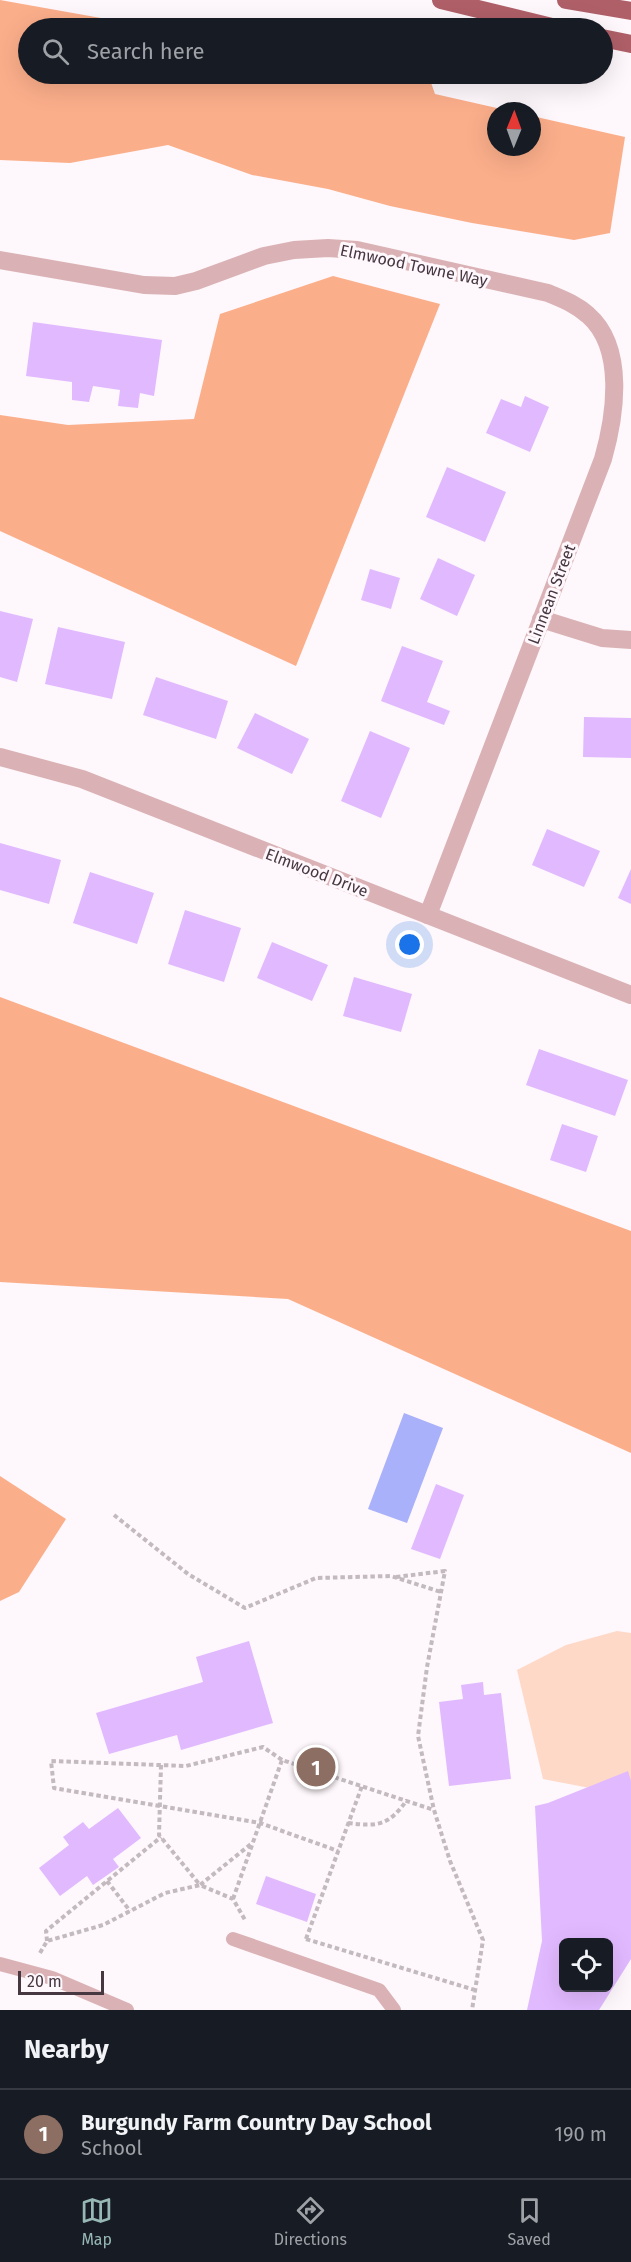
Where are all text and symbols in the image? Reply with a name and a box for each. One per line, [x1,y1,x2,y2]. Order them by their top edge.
search box [18,18,613,84]
icon: search [39,35,72,68]
text: Search here [87,38,205,65]
north arrow [487,102,541,156]
street label: Elmwood Towne Way [338,241,490,290]
street label: Linnean Street [524,541,579,647]
street label: Elmwood Drive [263,844,371,901]
your location [395,930,424,959]
pin: 1 [296,1744,336,1790]
map controls [559,1938,613,1992]
button: locate [559,1938,613,1992]
scale bar [18,1968,104,1996]
text: 20 m [27,1972,62,1991]
text: Nearby [24,2034,109,2065]
text: Burgundy Farm Country Day School [81,2109,432,2136]
text: 1 [39,2122,48,2146]
text: 190 m [554,2122,607,2146]
text: School [81,2136,142,2160]
tab: Map [80,2194,113,2249]
tab: Directions [274,2194,347,2249]
tab: Saved [507,2194,551,2249]

